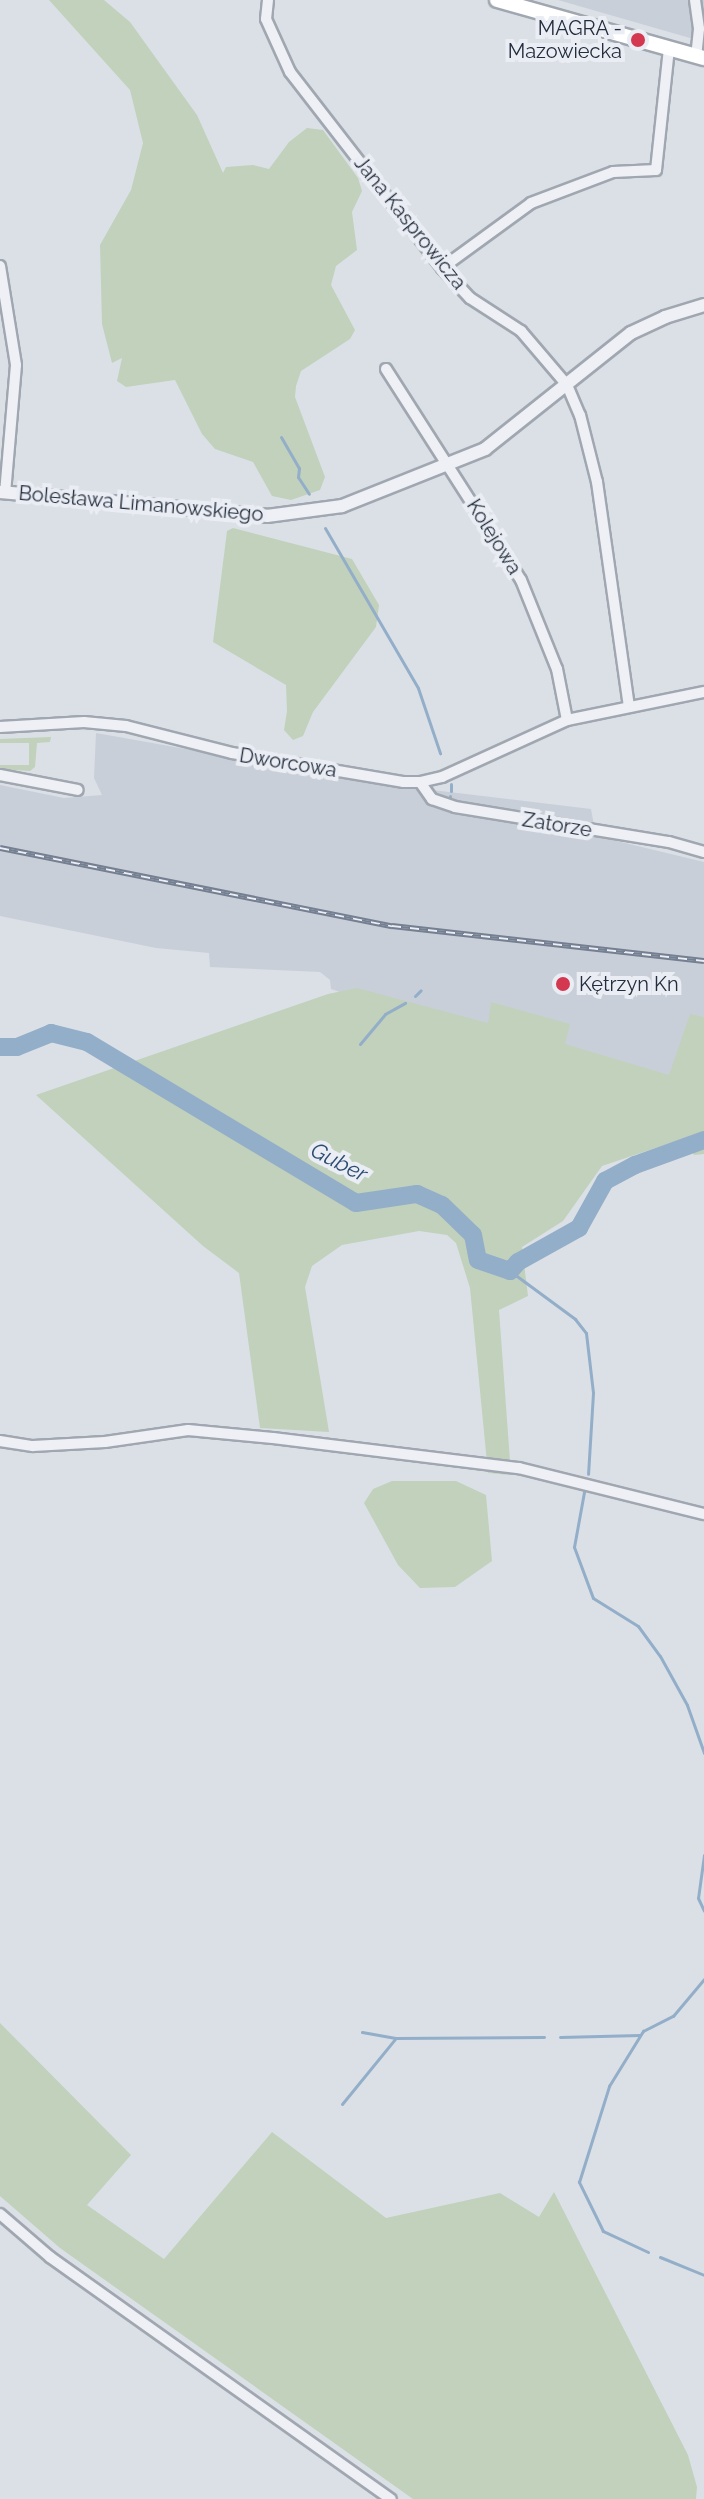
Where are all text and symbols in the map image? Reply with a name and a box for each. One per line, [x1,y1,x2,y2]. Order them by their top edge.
place label: MAGRA - Mazowiecka [508,16,622,63]
marker: MAGRA - Mazowiecka [629,31,647,49]
street label: Jana Kasprowicza [349,152,471,294]
street label: Bolesława Limanowskiego [18,481,264,527]
street label: Kolejowa [461,495,527,579]
street label: Dworcowa [238,743,338,783]
street label: Zatorze [520,808,594,842]
place label: Kętrzyn Kn [579,972,679,996]
marker: Kętrzyn Kn [554,975,572,993]
water label: Guber [306,1137,372,1187]

